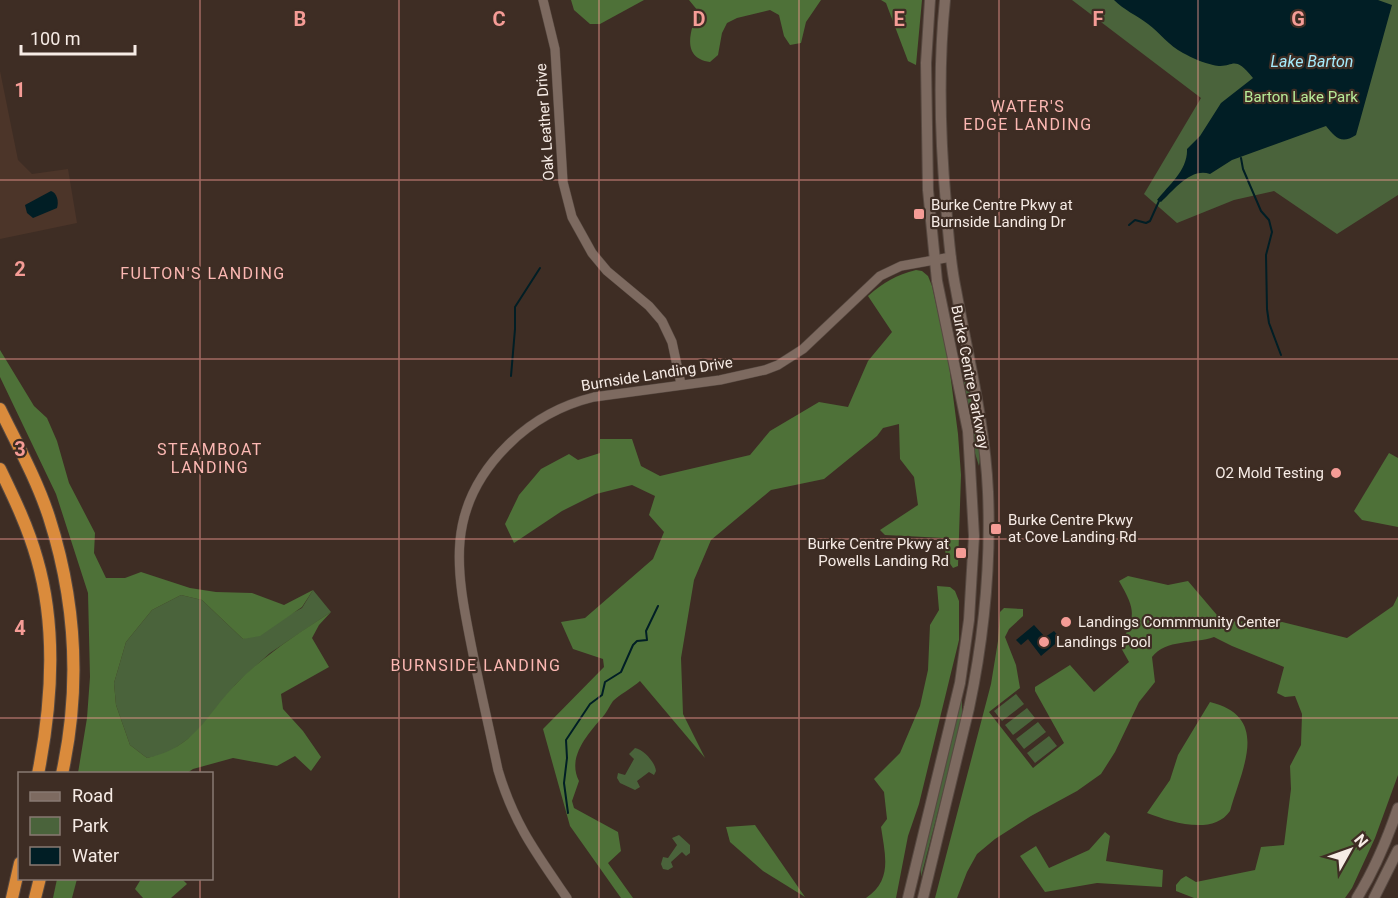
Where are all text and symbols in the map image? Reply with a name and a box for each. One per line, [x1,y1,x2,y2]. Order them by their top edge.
text: B [294,7,306,31]
text: C [492,7,506,31]
text: D [693,7,706,31]
text: E [893,7,905,31]
text: F [1093,7,1104,31]
text: G [1291,7,1305,31]
scale bar [21,18,135,56]
text: 100 m [30,28,81,49]
water label: Lake Barton [1271,52,1353,71]
street label: Oak Leather Drive [532,63,558,181]
text: 1 [14,78,26,102]
park label: Barton Lake Park [1244,88,1358,106]
district label: WATER'S EDGE LANDING [963,97,1093,134]
place label: Burke Centre Pkwy at Burnside Landing Dr [931,196,1073,231]
marker: Burke Centre Pkwy at Burnside Landing Dr [912,207,926,221]
text: 2 [14,257,26,281]
district label: FULTON'S LANDING [120,264,286,283]
street label: Burke Centre Parkway [947,304,993,450]
street label: Burnside Landing Drive [580,353,734,395]
text: 3 [14,437,26,461]
district label: STEAMBOAT LANDING [157,440,263,477]
place label: O2 Mold Testing [1215,464,1324,482]
marker: O2 Mold Testing [1329,466,1343,480]
place label: Burke Centre Pkwy at Cove Landing Rd [1008,511,1137,546]
marker: Burke Centre Pkwy at Cove Landing Rd [989,522,1003,536]
place label: Burke Centre Pkwy at Powells Landing Rd [807,535,949,570]
marker: Burke Centre Pkwy at Powells Landing Rd [954,546,968,560]
place label: Landings Commmunity Center [1078,613,1280,631]
marker: Landings Commmunity Center [1059,615,1073,629]
text: 4 [14,616,26,640]
place label: Landings Pool [1056,633,1151,651]
marker: Landings Pool [1037,635,1051,649]
district label: BURNSIDE LANDING [391,656,561,675]
legend [18,772,213,880]
text: Road [72,785,113,806]
text: Park [72,815,109,836]
north arrow [1320,820,1380,880]
text: N [1350,830,1372,851]
text: Water [72,845,119,866]

